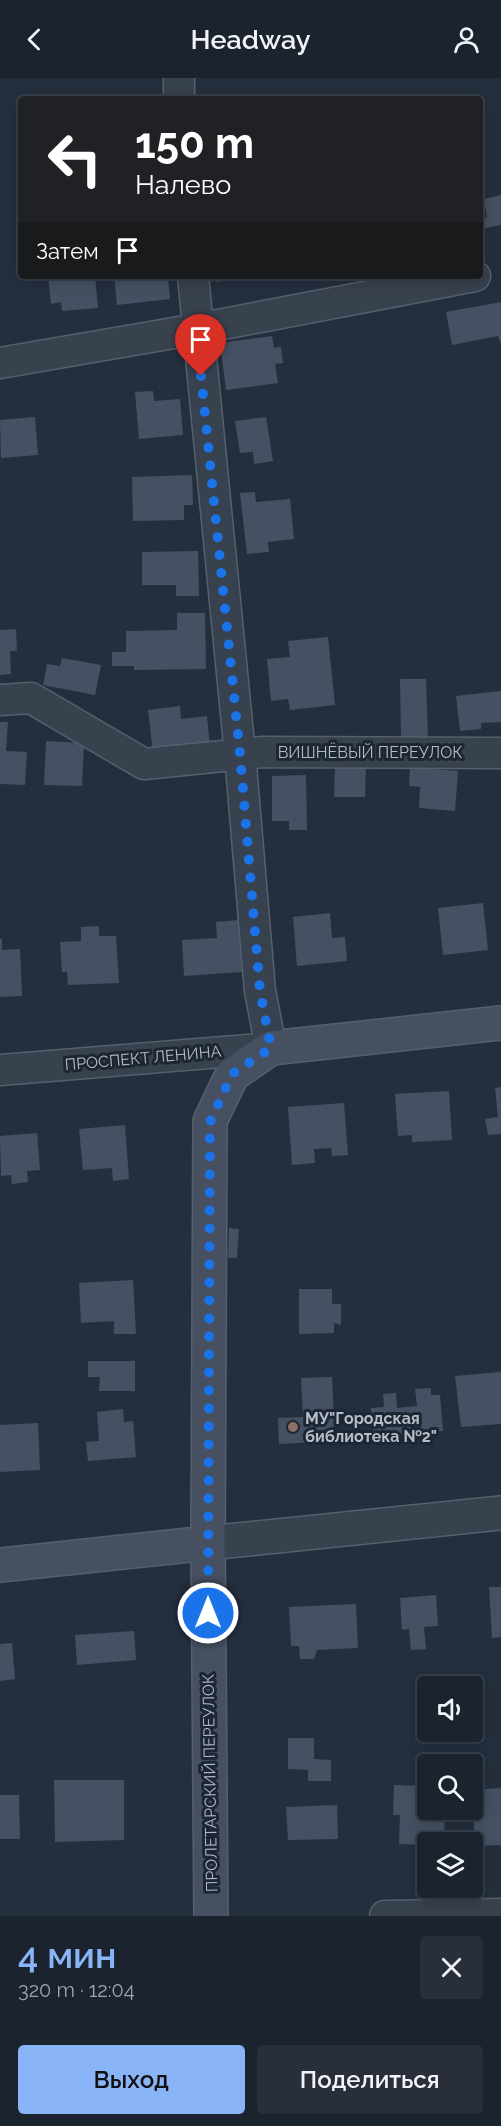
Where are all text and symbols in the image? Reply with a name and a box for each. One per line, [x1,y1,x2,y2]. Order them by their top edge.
icon: back [18,23,51,56]
icon: person [450,23,483,56]
text: Headway [191,24,310,55]
text: 150 m [135,119,254,168]
icon: left [36,120,114,198]
text: Налево [135,169,231,200]
icon: arrive [111,234,144,267]
text: Затем [36,238,99,264]
pin [175,314,226,376]
icon: arrive [184,323,217,356]
street label: ВИШНЁВЫЙ ПЕРЕУЛОК [278,742,462,762]
street label: ПРОСПЕКТ ЛЕНИНА [64,1042,222,1074]
place label: МУ"Городская библиотека №2" [305,1409,437,1446]
marker: МУ"Городская библиотека №2" [286,1420,300,1434]
position arrow [176,1581,240,1645]
street label: ПРОЛЕТАРСКИЙ ПЕРЕУЛОК [199,1674,221,1892]
map controls [417,1676,483,1898]
button: sound [417,1676,483,1742]
button: search [417,1754,483,1820]
button: layers [417,1832,483,1898]
text: 4 мин [18,1934,116,1976]
button: close [420,1936,483,1999]
text: 320 m · 12:04 [18,1978,135,2002]
button: Выход [18,2045,245,2114]
button: Поделиться [257,2045,483,2114]

